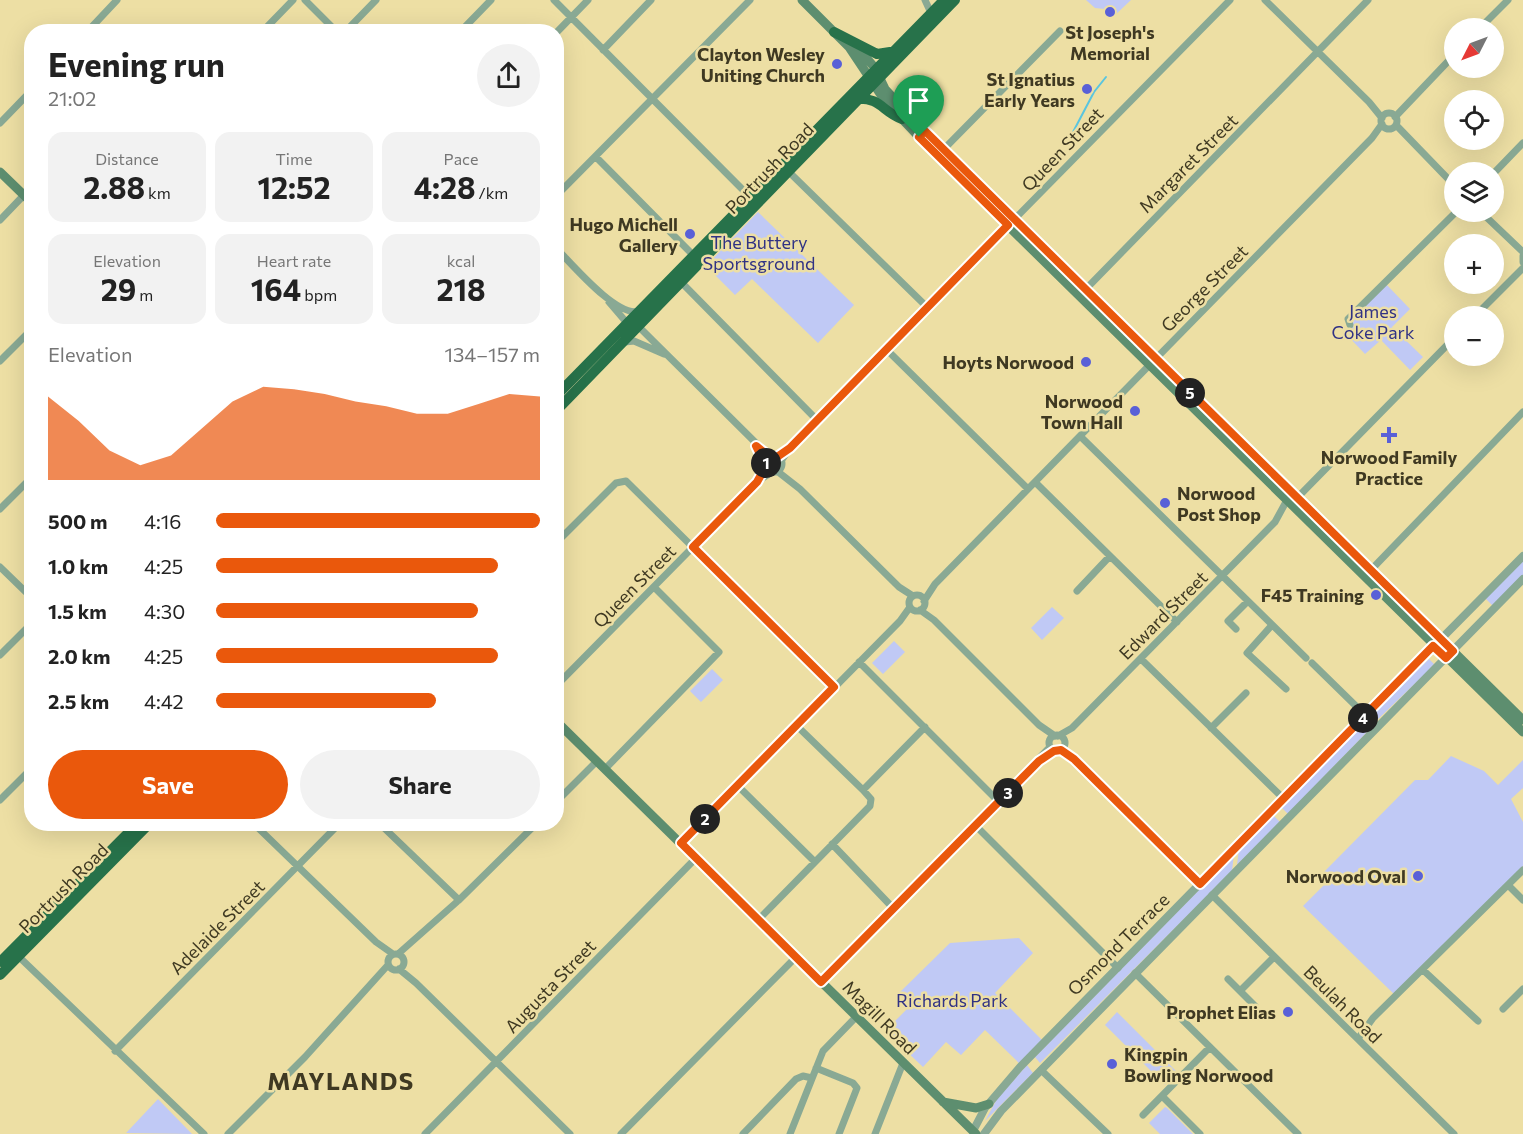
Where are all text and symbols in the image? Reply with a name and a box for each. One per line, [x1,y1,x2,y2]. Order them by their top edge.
marker: St Joseph's Memorial [1103,5,1117,19]
north arrow [1444,18,1504,78]
map controls [1444,18,1504,366]
place label: St Joseph's Memorial [1065,21,1155,64]
text: Evening run [48,43,225,84]
place label: Clayton Wesley Uniting Church [697,43,825,86]
button: share [477,44,540,107]
marker: Clayton Wesley Uniting Church [830,57,844,71]
place label: St Ignatius Early Years [984,68,1075,111]
pin [893,75,944,137]
marker: St Ignatius Early Years [1080,82,1094,96]
icon: arrive [902,84,935,117]
text: 21:02 [48,86,96,110]
button: locate [1444,90,1504,150]
street label: Queen Street [1016,102,1108,196]
street label: Margaret Street [1134,109,1242,217]
street label: Portrush Road [720,118,818,218]
text: Distance [95,149,159,168]
text: Time [276,149,312,168]
text: Pace [444,149,478,168]
button: layers [1444,162,1504,222]
text: 2.88 [83,168,145,205]
text: 12:52 [257,168,331,205]
text: 4:28 [414,168,475,205]
text: km [145,183,171,202]
text: /km [475,183,508,202]
place label: Hugo Michell Gallery [570,213,678,256]
marker: Hugo Michell Gallery [683,227,697,241]
park label: The Buttery Sportsground [703,231,815,274]
button: + [1444,234,1504,294]
street label: George Street [1156,240,1252,336]
text: Elevation [93,251,161,270]
text: Heart rate [257,251,331,270]
text: kcal [447,251,475,270]
text: 29 [101,270,136,307]
text: 164 [251,270,301,307]
text: 218 [436,270,486,307]
text: m [136,285,153,304]
text: bpm [301,285,337,304]
park label: James Coke Park [1331,300,1415,343]
button: − [1444,306,1504,366]
text: Elevation [48,342,133,366]
text: 134–157 m [444,342,540,366]
place label: Hoyts Norwood [943,351,1074,373]
marker: Hoyts Norwood [1079,355,1093,369]
pin: 5 [1175,378,1205,408]
text: 5 [1185,383,1195,402]
place label: Norwood Town Hall [1041,390,1123,433]
marker: Norwood Town Hall [1128,404,1142,418]
marker: Norwood Family Practice [1380,426,1398,444]
place label: Norwood Family Practice [1321,446,1457,489]
pin: 1 [751,448,781,478]
text: 1 [762,453,770,472]
place label: Norwood Post Shop [1177,482,1261,525]
marker: Norwood Post Shop [1158,496,1172,510]
text: 500 m [48,509,108,533]
text: 4:16 [144,509,181,533]
street label: Queen Street [588,540,680,632]
text: 1.0 km [48,554,108,578]
text: 4:25 [144,554,183,578]
street label: Edward Street [1114,566,1212,664]
place label: F45 Training [1261,584,1364,606]
marker: F45 Training [1369,588,1383,602]
text: 1.5 km [48,599,107,623]
text: 4:30 [144,599,185,623]
text: 2.0 km [48,644,110,668]
text: 4:25 [144,644,183,668]
text: 2.5 km [48,689,109,713]
text: 4:42 [144,689,184,713]
pin: 4 [1348,703,1378,733]
text: 4 [1358,708,1368,727]
button: Save [48,750,288,819]
button: Share [300,750,540,819]
pin: 3 [993,778,1023,808]
text: 3 [1003,783,1013,802]
pin: 2 [690,804,720,834]
text: 2 [700,809,710,828]
street label: Portrush Road [14,839,112,937]
place label: Norwood Oval [1286,865,1406,887]
marker: Norwood Oval [1411,869,1425,883]
street label: Adelaide Street [165,875,269,979]
street label: Osmond Terrace [1062,888,1174,1000]
street label: Augusta Street [500,935,600,1037]
street label: Beulah Road [1300,961,1386,1047]
street label: Magill Road [838,975,922,1059]
park label: Richards Park [896,989,1008,1011]
place label: Prophet Elias [1166,1001,1276,1023]
marker: Prophet Elias [1281,1005,1295,1019]
place label: Kingpin Bowling Norwood [1124,1043,1273,1086]
marker: Kingpin Bowling Norwood [1105,1057,1119,1071]
district label: MAYLANDS [267,1066,415,1095]

